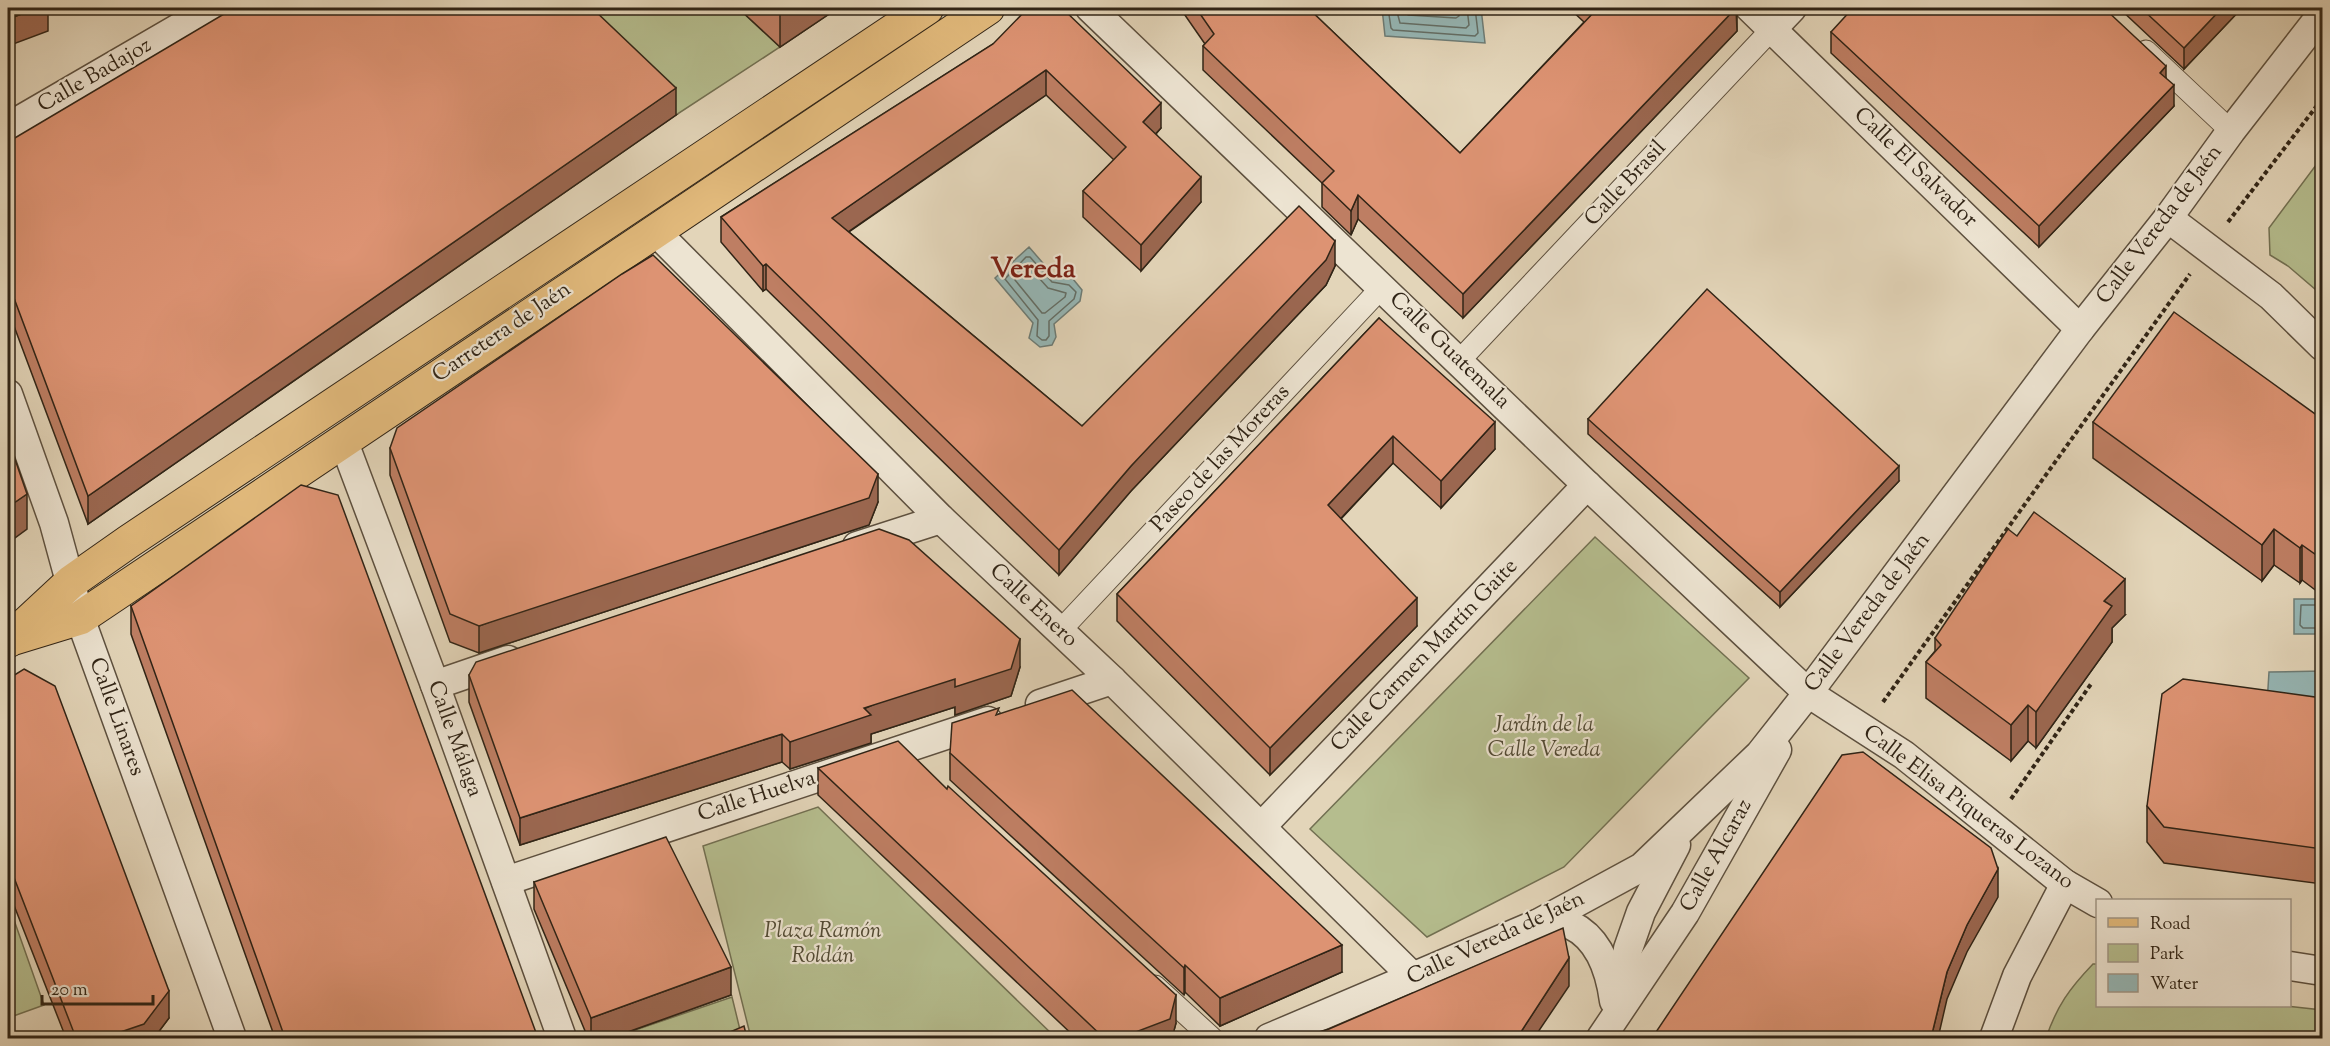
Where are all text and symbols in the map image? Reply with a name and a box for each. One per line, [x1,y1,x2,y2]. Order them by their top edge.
street label: Calle Badajoz [32,30,158,122]
street label: Calle El Salvador [1846,100,1984,236]
street label: Calle Brasil [1578,134,1674,234]
street label: Calle Vereda de Jaén [2089,138,2231,312]
district label: Vereda [990,250,1076,290]
street label: Carretera de Jaén [426,275,578,391]
street label: Calle Guatemala [1381,285,1517,417]
street label: Paseo de las Moreras [1144,378,1298,540]
street label: Calle Vereda de Jaén [1797,526,1939,700]
street label: Calle Carmen Martín Gaite [1324,552,1526,760]
street label: Calle Enero [981,556,1085,656]
street label: Calle Linares [80,653,152,781]
street label: Calle Málaga [418,676,490,802]
park label: Jardín de la Calle Vereda [1487,710,1601,767]
street label: Calle Elisa Piqueras Lozano [1856,718,2080,898]
street label: Calle Huelva [694,763,820,831]
street label: Calle Alcaraz [1673,794,1761,918]
street label: Calle Vereda de Jaén [1402,884,1590,994]
legend [2096,899,2291,1007]
text: Road [2150,912,2190,938]
park label: Plaza Ramón Roldán [764,916,882,973]
text: Park [2150,942,2185,968]
scale bar [42,968,153,1006]
text: Water [2150,972,2199,998]
text: 20 m [51,978,88,1004]

